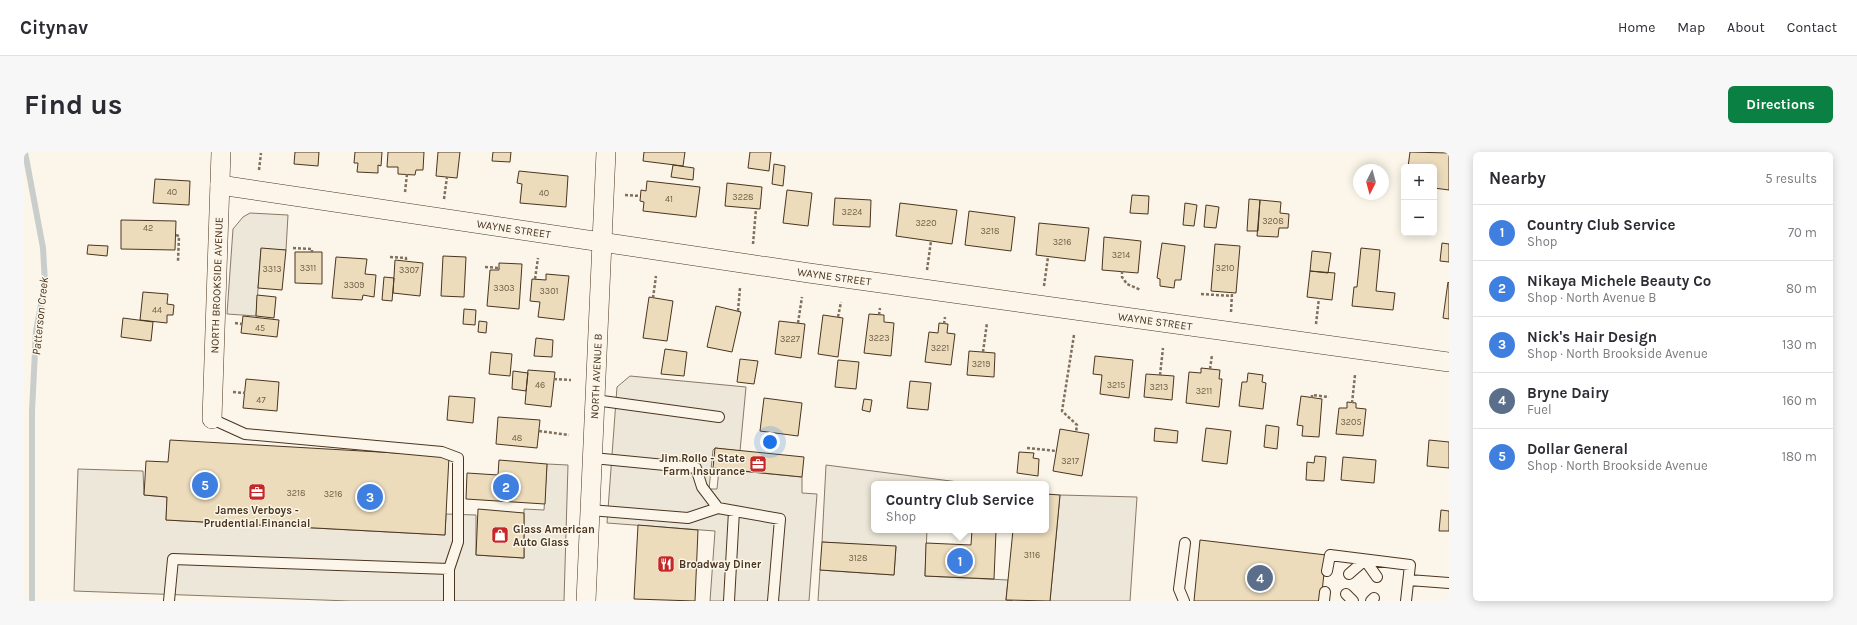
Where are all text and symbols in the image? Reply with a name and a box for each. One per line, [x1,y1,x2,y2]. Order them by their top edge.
text: Citynav [20,17,88,39]
text: Home [1618,19,1655,36]
text: Map [1677,19,1705,36]
text: About [1727,19,1765,36]
text: Contact [1787,19,1837,36]
button: Directions [1728,86,1833,123]
text: Find us [24,88,123,121]
north arrow [1353,164,1389,200]
map controls [1401,164,1437,236]
button: + [1401,164,1437,200]
text: Nearby [1489,168,1546,188]
text: 5 results [1765,171,1817,186]
house number: 40 [167,187,177,197]
house number: 40 [539,188,549,198]
house number: 3228 [732,192,754,202]
house number: 41 [665,194,673,204]
button: − [1401,200,1437,236]
house number: 3224 [842,207,862,217]
house number: 3208 [1262,216,1284,226]
text: Country Club Service [1527,216,1675,234]
street label: NORTH BROOKSIDE AVENUE [208,217,226,354]
street label: WAYNE STREET [476,217,552,241]
house number: 3220 [915,218,937,228]
house number: 42 [143,223,153,233]
text: 1 [1500,225,1504,240]
text: 70 m [1788,225,1817,240]
house number: 3218 [980,226,1000,236]
text: Shop [1527,234,1557,249]
house number: 3216 [1053,237,1071,247]
house number: 3214 [1112,250,1130,260]
house number: 3311 [300,263,316,273]
house number: 3210 [1216,263,1234,273]
house number: 3313 [263,264,281,274]
house number: 3307 [399,265,420,275]
street label: WAYNE STREET [796,265,873,289]
text: Nikaya Michele Beauty Co [1527,272,1711,290]
water label: Patterson Creek [29,275,51,356]
house number: 3309 [343,280,365,290]
text: 2 [1498,281,1506,296]
text: 80 m [1786,281,1817,296]
house number: 3303 [493,283,515,293]
house number: 3301 [540,286,558,296]
text: Shop · North Avenue B [1527,290,1656,305]
house number: 44 [152,305,162,315]
street label: WAYNE STREET [1117,310,1193,333]
house number: 45 [255,323,265,333]
text: Nick's Hair Design [1527,328,1657,346]
street label: NORTH AVENUE B [588,333,605,419]
house number: 3223 [868,333,890,343]
house number: 3227 [780,334,801,344]
text: 3 [1498,337,1506,352]
text: 130 m [1782,337,1817,352]
house number: 3221 [931,343,949,353]
text: Shop · North Brookside Avenue [1527,346,1708,361]
house number: 3219 [972,359,990,369]
house number: 46 [535,380,545,390]
house number: 3215 [1107,380,1125,390]
house number: 3213 [1150,382,1168,392]
text: Bryne Dairy [1527,384,1609,402]
house number: 3211 [1196,386,1212,396]
text: 4 [1498,393,1506,408]
text: 160 m [1782,393,1817,408]
house number: 47 [256,395,266,405]
text: Fuel [1527,402,1552,417]
house number: 3205 [1341,417,1361,427]
your location [760,432,780,452]
house number: 48 [512,433,523,443]
text: Dollar General [1527,440,1628,458]
text: 5 [1498,449,1506,464]
text: 180 m [1782,449,1817,464]
place label: Jim Rollo - State Farm Insurance [659,452,745,478]
office icon: Jim Rollo - State Farm Insurance [748,454,768,474]
house number: 3217 [1061,456,1080,466]
text: Shop · North Brookside Avenue [1527,458,1708,473]
pin: 5 [192,470,218,500]
pin: 2 [493,472,519,502]
popup [871,481,1049,533]
office icon: James Verboys - Prudential Financial [247,482,267,502]
pin: 3 [357,482,383,512]
house number: 3218 [286,488,306,498]
house number: 3216 [324,489,342,499]
text: Country Club Service [886,491,1034,509]
place label: James Verboys - Prudential Financial [204,504,310,530]
text: Shop [886,509,916,524]
place label: Glass American Auto Glass [513,523,595,549]
shop icon: Glass American Auto Glass [490,525,510,545]
pin: 1 [947,546,973,576]
house number: 3116 [1024,550,1040,560]
house number: 3128 [848,553,868,563]
restaurant icon: Broadway Diner [656,554,676,574]
place label: Broadway Diner [679,558,762,571]
pin: 4 [1247,563,1273,593]

